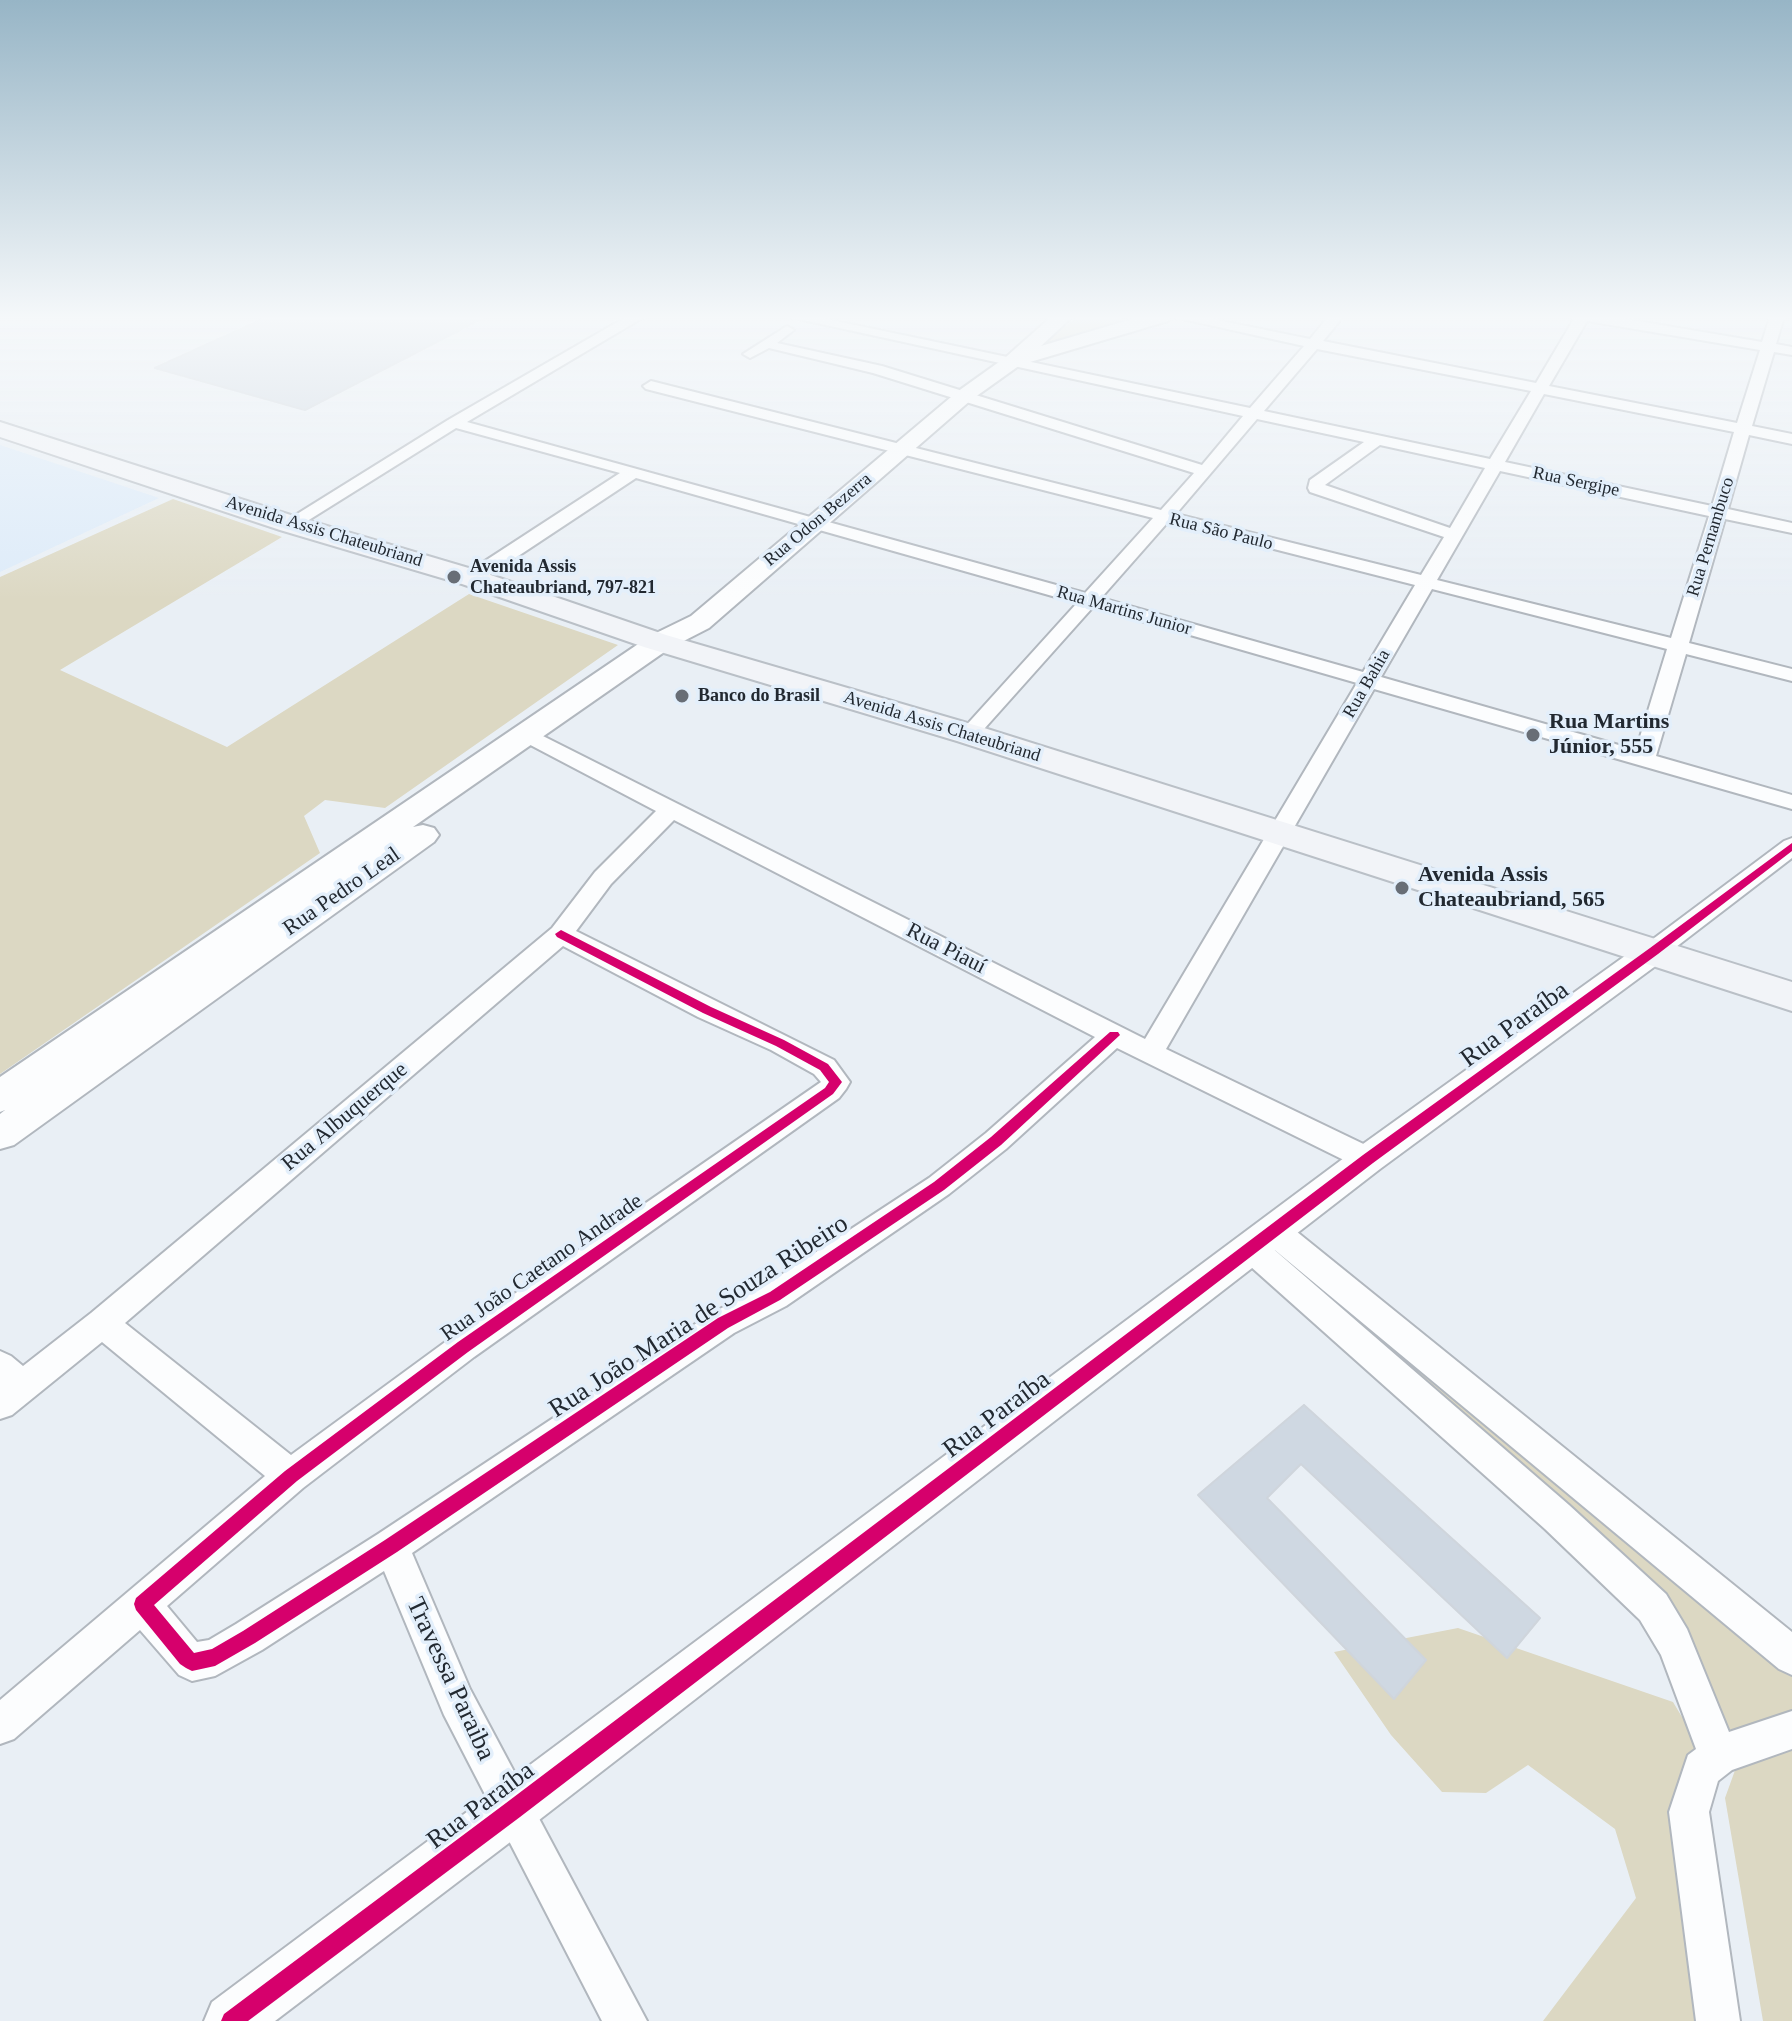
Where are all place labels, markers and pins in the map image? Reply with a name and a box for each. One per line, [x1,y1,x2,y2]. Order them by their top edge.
place label: Avenida Assis Chateaubriand, 797-821 [470,556,656,598]
marker: Avenida Assis Chateaubriand, 797-821 [445,568,463,586]
place label: Banco do Brasil [698,685,820,707]
marker: Banco do Brasil [673,687,691,705]
place label: Rua Martins Júnior, 555 [1549,709,1669,760]
marker: Rua Martins Júnior, 555 [1524,726,1542,744]
place label: Avenida Assis Chateaubriand, 565 [1418,862,1605,914]
marker: Avenida Assis Chateaubriand, 565 [1393,879,1411,897]

